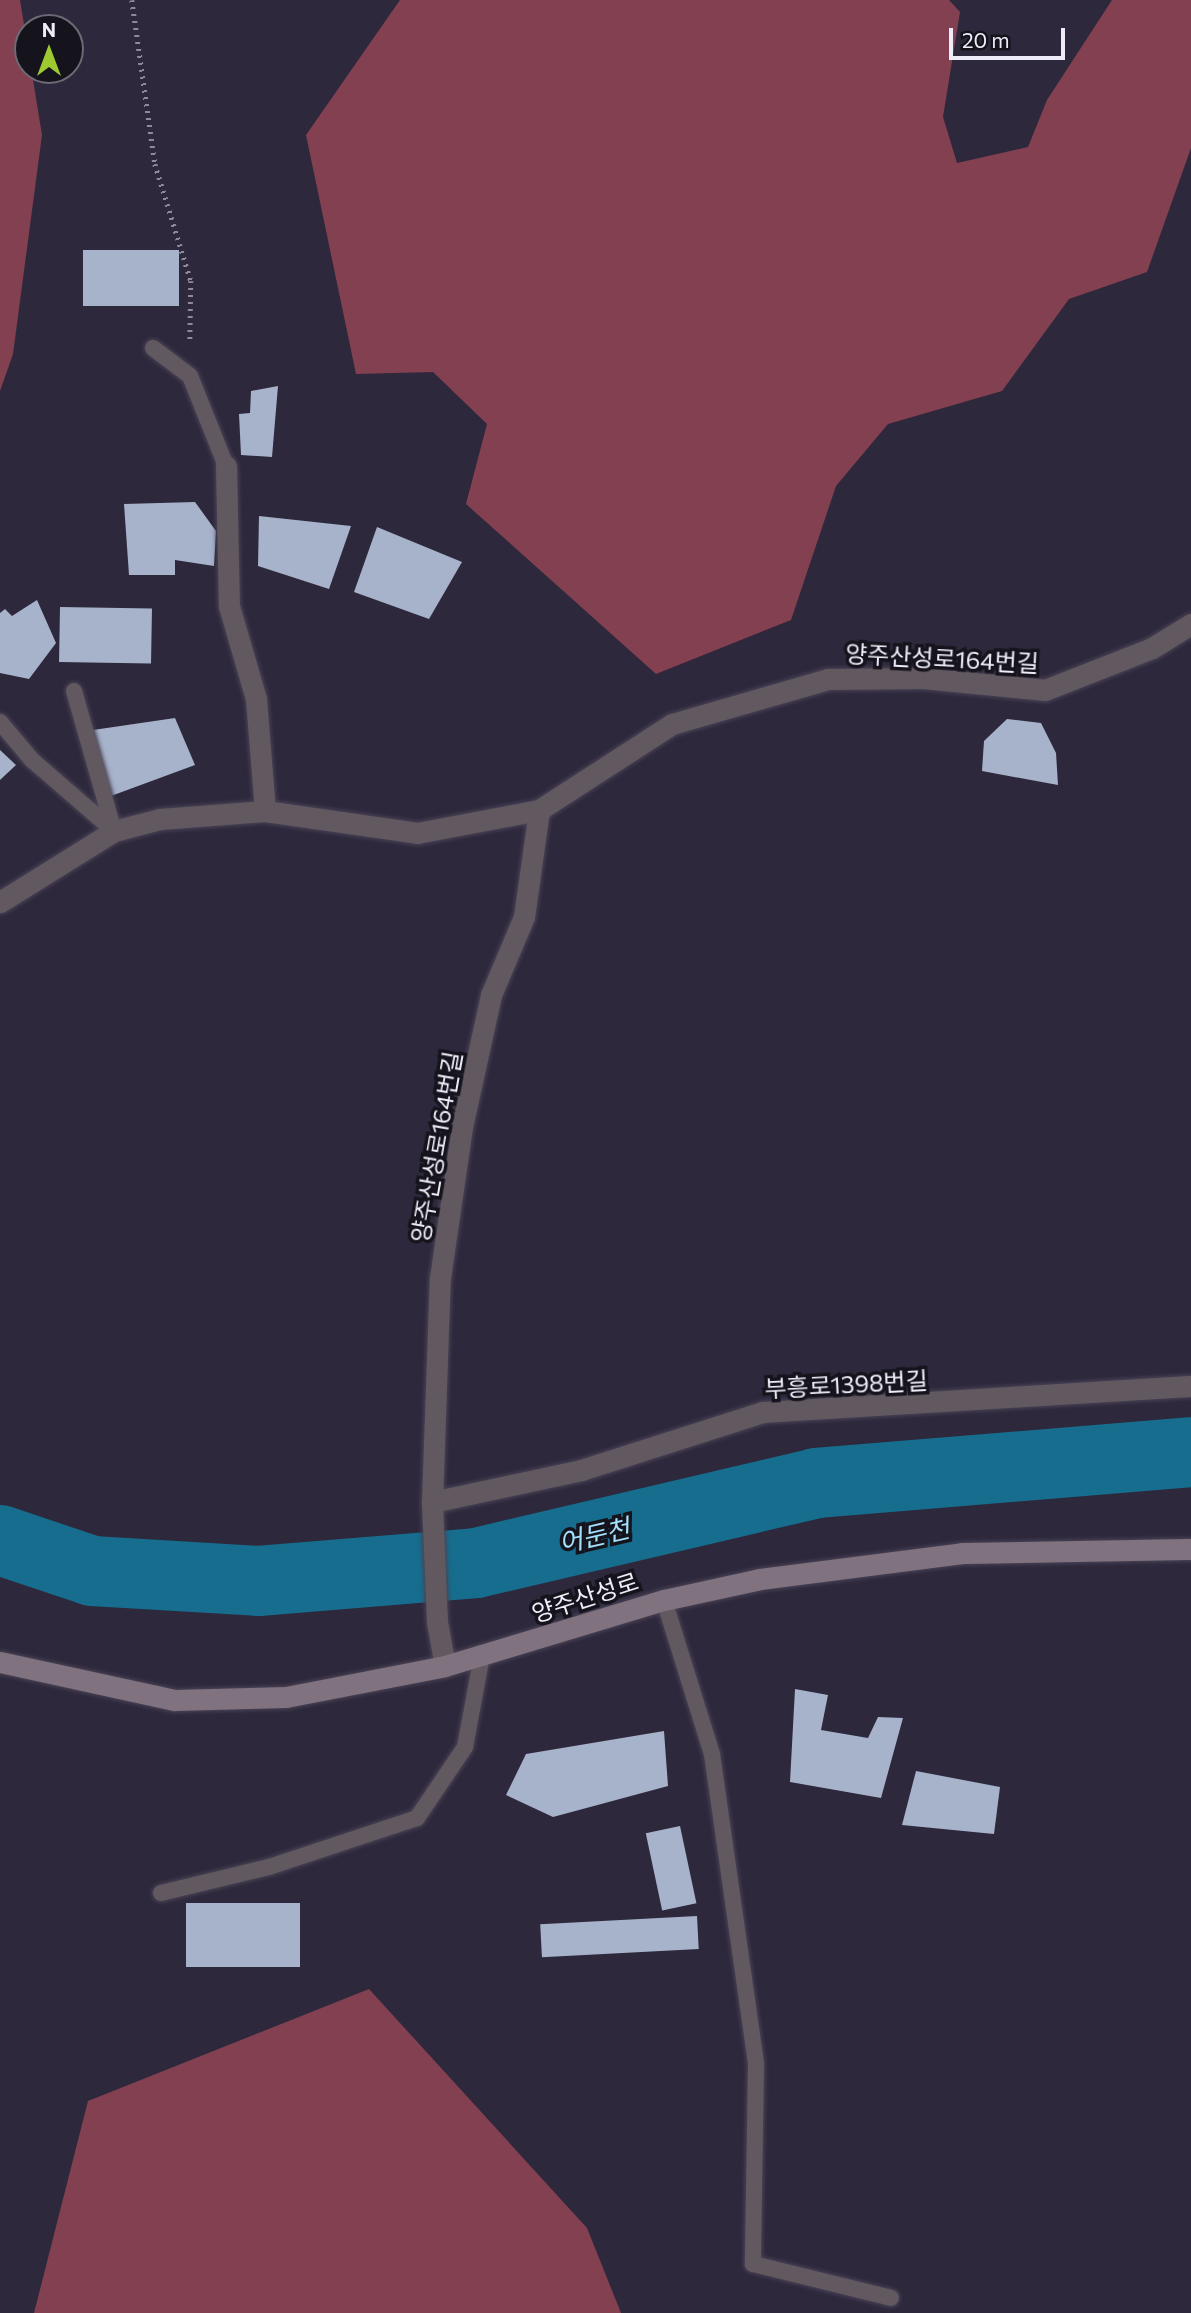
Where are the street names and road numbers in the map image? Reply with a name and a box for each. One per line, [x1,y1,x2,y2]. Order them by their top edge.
street label: 양주산성로164번길 [844,639,1040,677]
street label: 양주산성로164번길 [405,1049,467,1245]
street label: 부흥로1398번길 [764,1365,928,1403]
street label: 양주산성로 [528,1566,642,1628]

